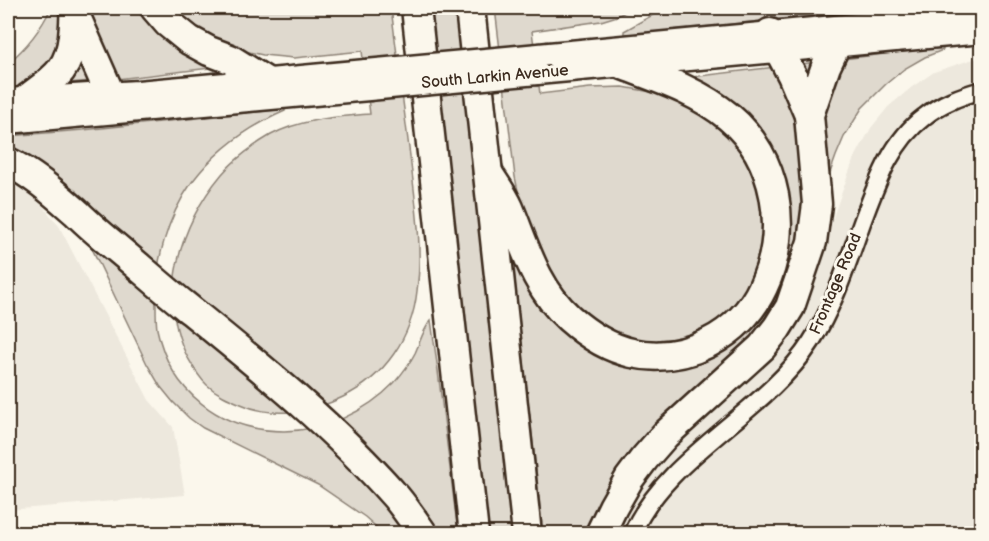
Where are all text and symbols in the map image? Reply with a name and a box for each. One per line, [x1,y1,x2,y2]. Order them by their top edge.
street label: South Larkin Avenue [421,61,570,93]
street label: Frontage Road [806,230,866,338]

